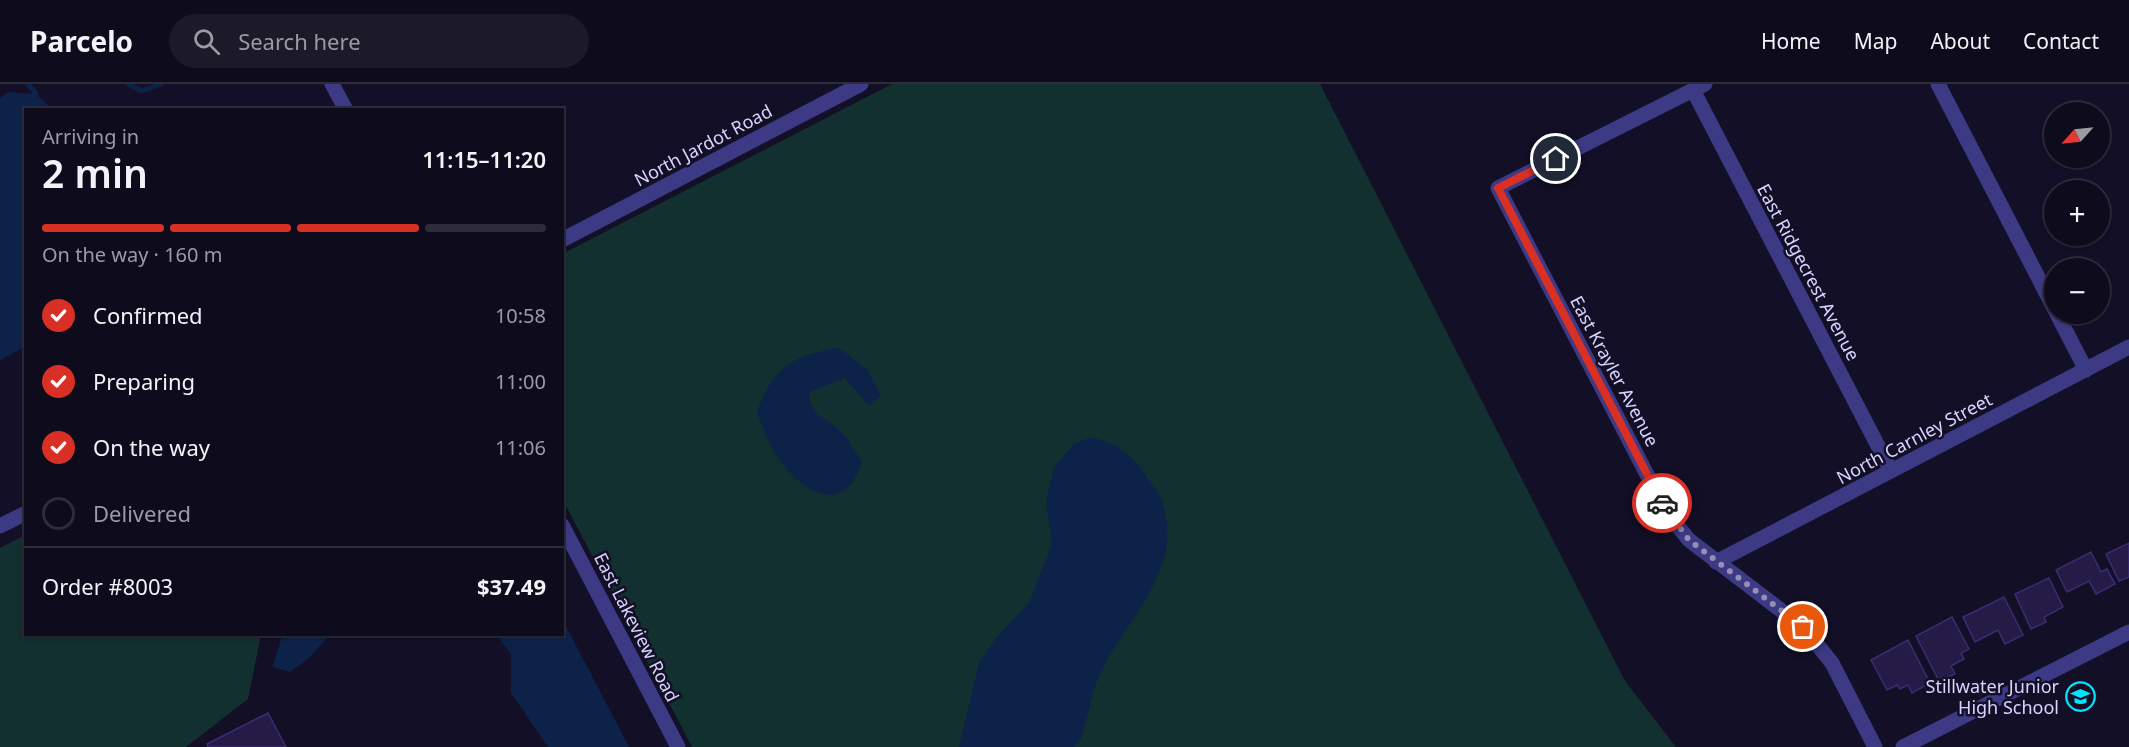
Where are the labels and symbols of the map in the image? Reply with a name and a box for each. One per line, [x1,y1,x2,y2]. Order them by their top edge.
street label: North Jardot Road [630,99,776,191]
north arrow [2044,102,2110,168]
pin [1530,133,1581,184]
street label: East Ridgecrest Avenue [1752,179,1866,365]
street label: East Krayler Avenue [1565,291,1665,451]
street label: North Carnley Street [1832,387,1996,489]
courier [1632,473,1692,533]
street label: East Lakeview Road [589,548,685,706]
pin [1777,601,1828,652]
place label: Stillwater Junior High School [1926,674,2060,719]
school or university icon: Stillwater Junior High School [2064,680,2096,712]

